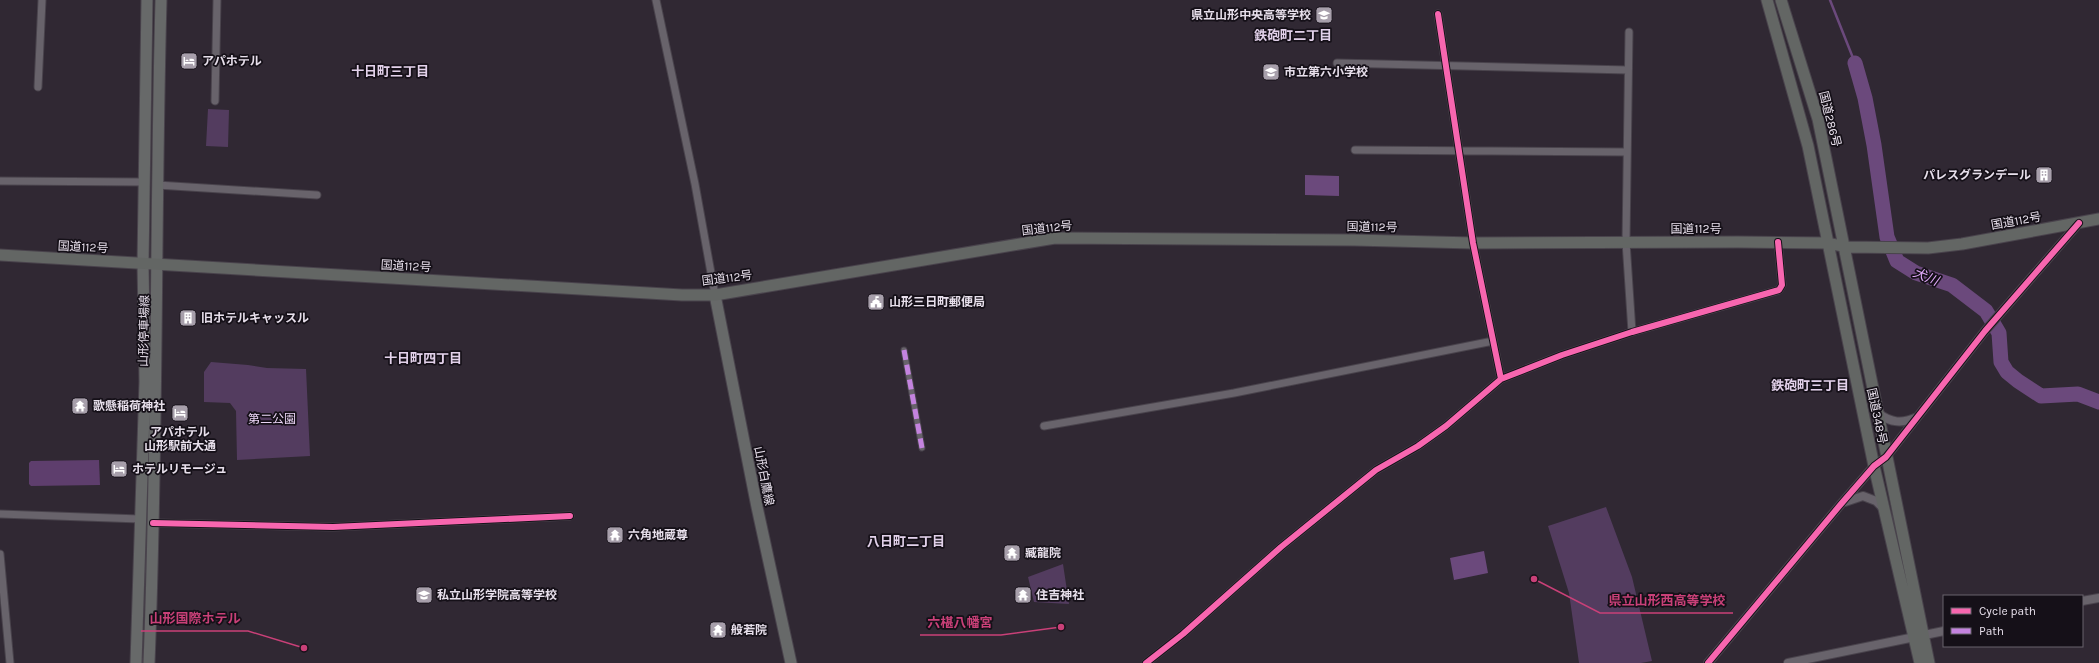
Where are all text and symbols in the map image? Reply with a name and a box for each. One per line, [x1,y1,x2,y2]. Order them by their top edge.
school or university icon: 県立山形中央高等学校 [1314,5,1334,25]
place label: 県立山形中央高等学校 [1191,8,1311,22]
district label: 鉄砲町二丁目 [1254,28,1332,43]
hotel icon: アパホテル [179,51,199,71]
place label: アパホテル [202,54,262,68]
school or university icon: 市立第六小学校 [1261,62,1281,82]
district label: 十日町三丁目 [351,64,429,79]
place label: 市立第六小学校 [1284,65,1368,79]
street label: 国道286号 [1816,90,1844,148]
building icon: パレスグランデール [2034,165,2054,185]
place label: パレスグランデール [1923,168,2031,182]
street label: 国道112号 [1990,210,2042,232]
street label: 国道112号 [1021,218,1073,238]
street label: 国道112号 [1346,220,1398,234]
street label: 国道112号 [1671,222,1721,236]
street label: 国道112号 [57,239,109,255]
street label: 国道112号 [380,258,432,274]
water label: 犬川 [1911,265,1943,289]
street label: 国道112号 [701,268,753,288]
public building icon: 山形三日町郵便局 [866,292,886,312]
street label: 山形停車場線 [136,295,152,367]
place label: 山形三日町郵便局 [889,295,985,309]
building icon: 旧ホテルキャッスル [178,308,198,328]
place label: 旧ホテルキャッスル [201,311,309,325]
district label: 十日町四丁目 [384,351,462,366]
district label: 鉄砲町三丁目 [1771,378,1849,393]
street label: 国道348号 [1864,387,1890,445]
temple icon: 歌懸稲荷神社 [70,396,90,416]
place label: 歌懸稲荷神社 [93,399,165,413]
hotel icon: アパホテル 山形駅前大通 [170,403,190,423]
park label: 第二公園 [248,412,296,426]
place label: アパホテル 山形駅前大通 [144,425,216,453]
street label: 山形白鷹線 [751,445,777,507]
hotel icon: ホテルリモージュ [109,459,129,479]
place label: ホテルリモージュ [132,462,227,476]
temple icon: 六角地蔵尊 [605,525,625,545]
place label: 六角地蔵尊 [628,528,688,542]
district label: 八日町二丁目 [867,534,945,549]
temple icon: 臧龍院 [1002,543,1022,563]
place label: 臧龍院 [1025,546,1061,560]
school or university icon: 私立山形学院高等学校 [414,585,434,605]
temple icon: 住吉神社 [1013,585,1033,605]
place label: 私立山形学院高等学校 [437,588,557,602]
place label: 住吉神社 [1036,588,1084,602]
callout: 県立山形西高等学校 [1600,588,1733,613]
text: 県立山形西高等学校 [1608,593,1726,608]
legend [1943,595,2083,647]
text: Cycle path [1979,604,2036,618]
callout: 山形国際ホテル [141,606,248,631]
callout: 六椹八幡宮 [920,610,1001,635]
text: 山形国際ホテル [149,611,241,626]
text: 六椹八幡宮 [927,615,993,630]
temple icon: 般若院 [708,620,728,640]
place label: 般若院 [731,623,767,637]
text: Path [1979,624,2004,638]

